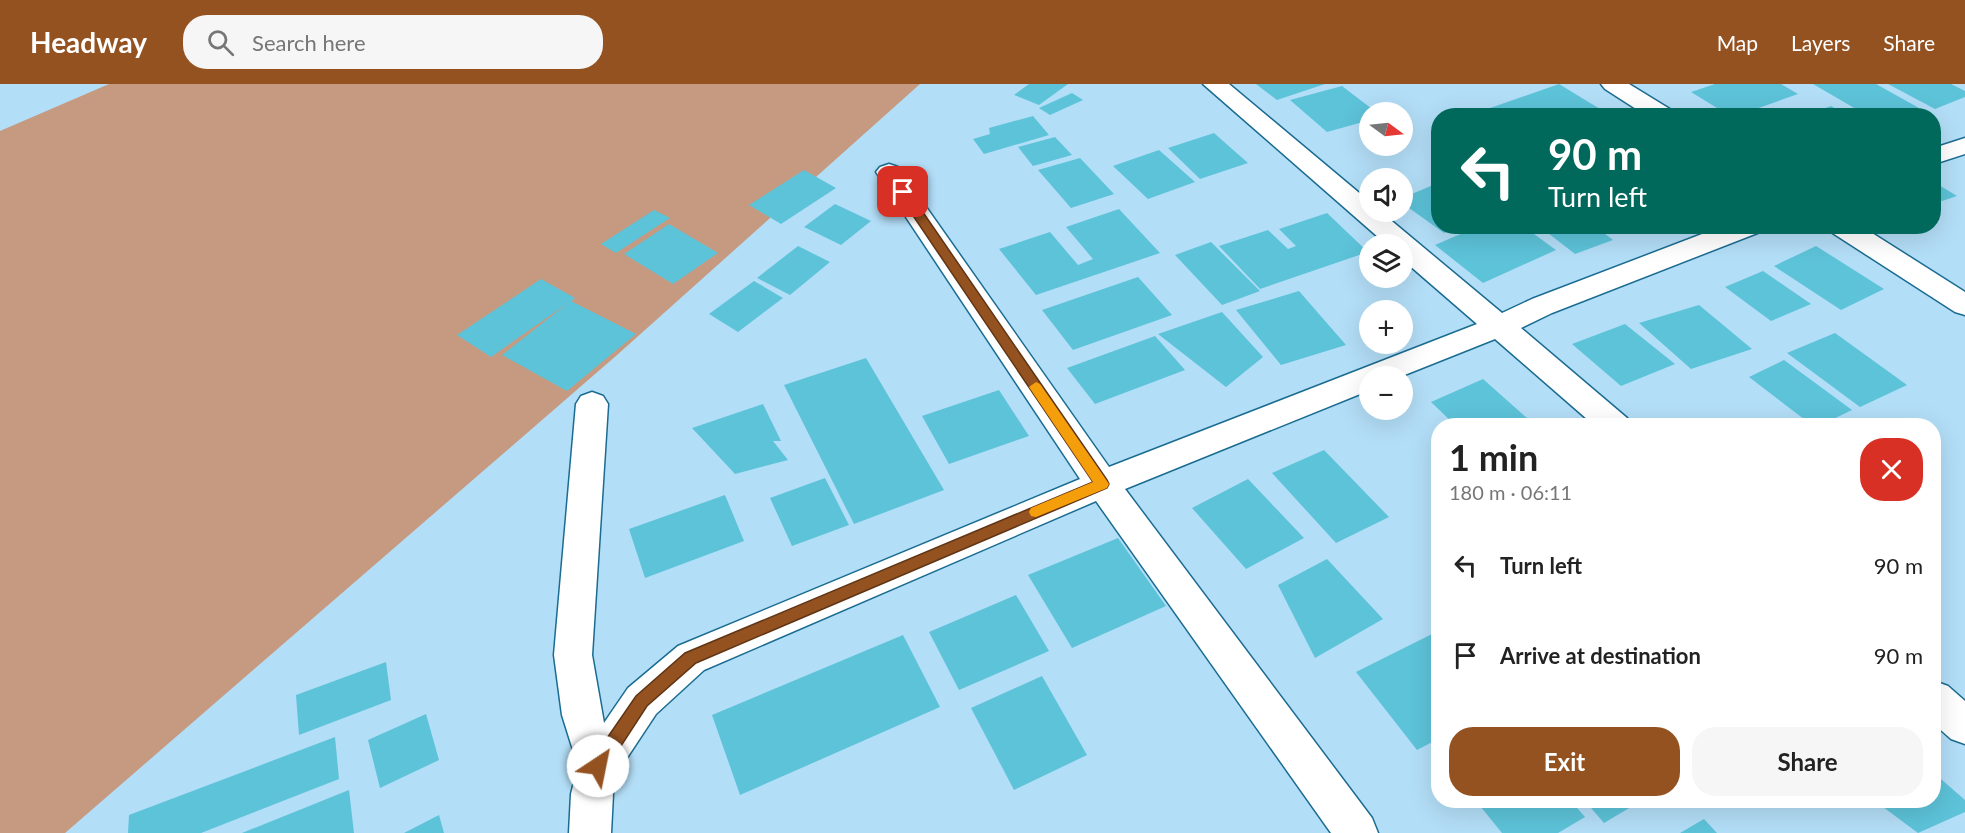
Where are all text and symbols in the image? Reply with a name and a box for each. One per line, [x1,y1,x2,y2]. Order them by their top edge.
search box [183,15,603,69]
text: Headway [30,25,147,59]
icon: search [204,26,237,59]
text: Search here [252,29,366,56]
text: Map [1717,30,1758,55]
text: Layers [1791,30,1850,55]
text: Share [1883,30,1935,55]
north arrow [1359,102,1413,156]
map controls [1359,102,1413,420]
text: 90 m [1548,129,1642,179]
icon: left [1449,132,1527,210]
pin [877,166,928,217]
button: sound [1359,168,1413,222]
icon: arrive [886,175,919,208]
text: Turn left [1548,180,1647,213]
button: layers [1359,234,1413,288]
button: + [1359,300,1413,354]
button: − [1359,366,1413,420]
text: 1 min [1449,435,1538,479]
button: close [1860,438,1923,501]
text: 180 m · 06:11 [1449,480,1572,504]
icon: left [1449,549,1482,582]
text: Turn left [1500,552,1582,579]
text: 90 m [1874,552,1923,579]
icon: arrive [1449,639,1482,672]
text: Arrive at destination [1500,642,1701,669]
text: 90 m [1874,642,1923,669]
button: Exit [1449,727,1680,796]
button: Share [1692,727,1923,796]
position arrow [566,734,630,798]

